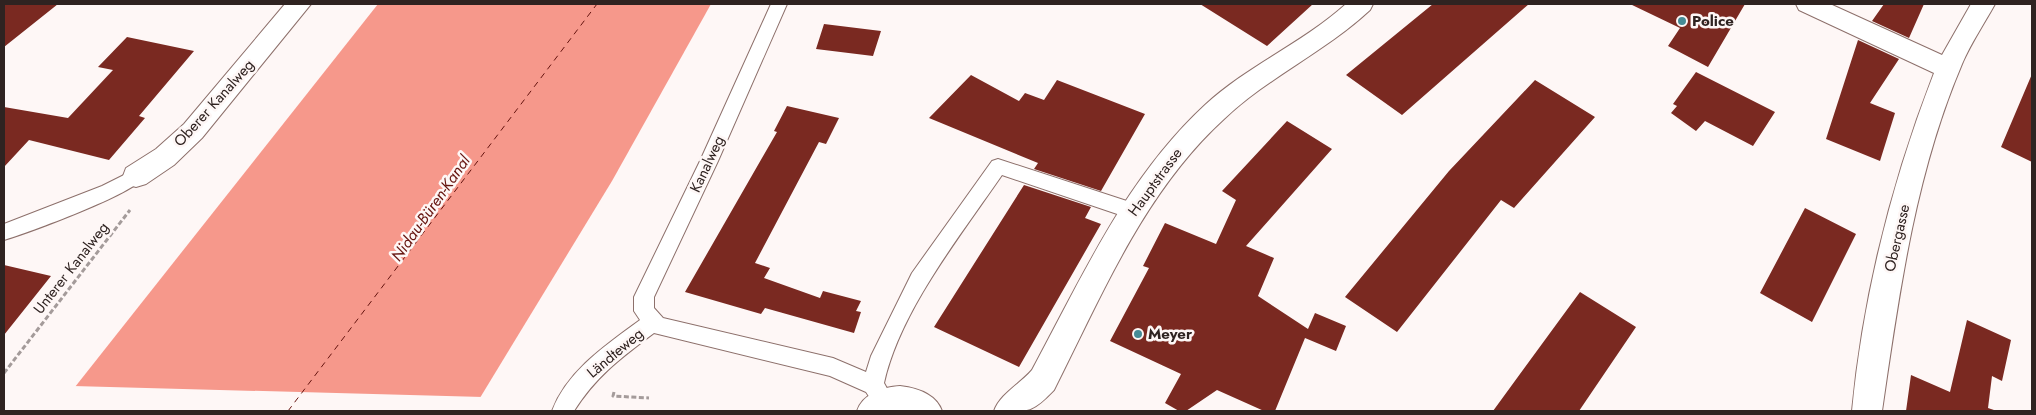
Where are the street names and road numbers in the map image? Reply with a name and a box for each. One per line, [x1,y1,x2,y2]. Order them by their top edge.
street label: Oberer Kanalweg [169,54,259,152]
street label: Kanalweg [684,132,730,196]
street label: Hauptstrasse [1123,143,1188,221]
street label: Obergasse [1879,202,1915,274]
street label: Unterer Kanalweg [28,217,114,319]
street label: Ländteweg [582,323,648,383]

